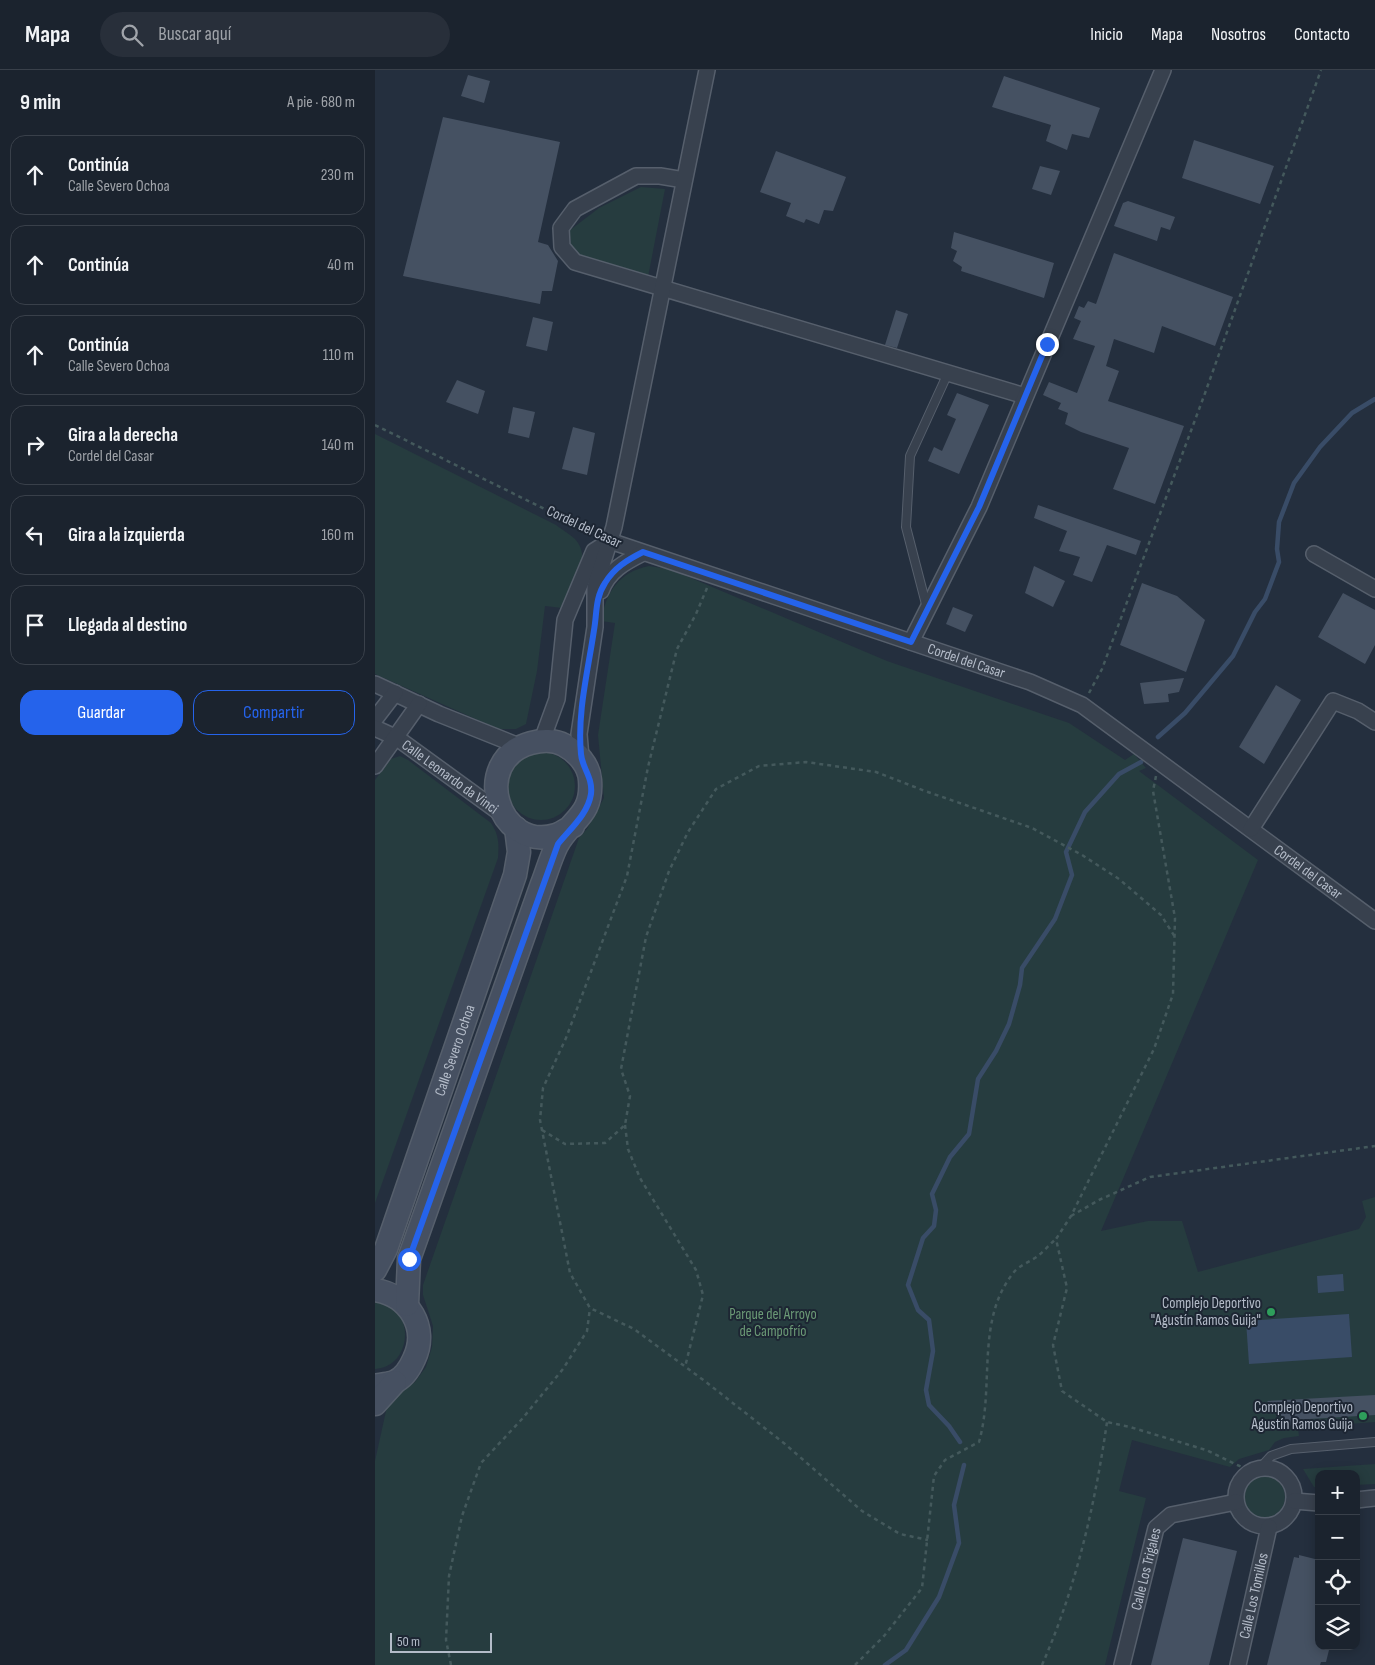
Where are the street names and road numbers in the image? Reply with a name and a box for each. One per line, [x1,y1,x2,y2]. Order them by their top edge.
street label: Cordel del Casar [543,501,625,553]
street label: Cordel del Casar [925,639,1008,683]
street label: Calle Leonardo da Vinci [398,735,502,818]
street label: Cordel del Casar [1270,840,1347,904]
street label: Calle Severo Ochoa [430,1002,479,1098]
street label: Calle Los Trigales [1126,1526,1165,1612]
street label: Calle Los Tomillos [1235,1551,1272,1640]

